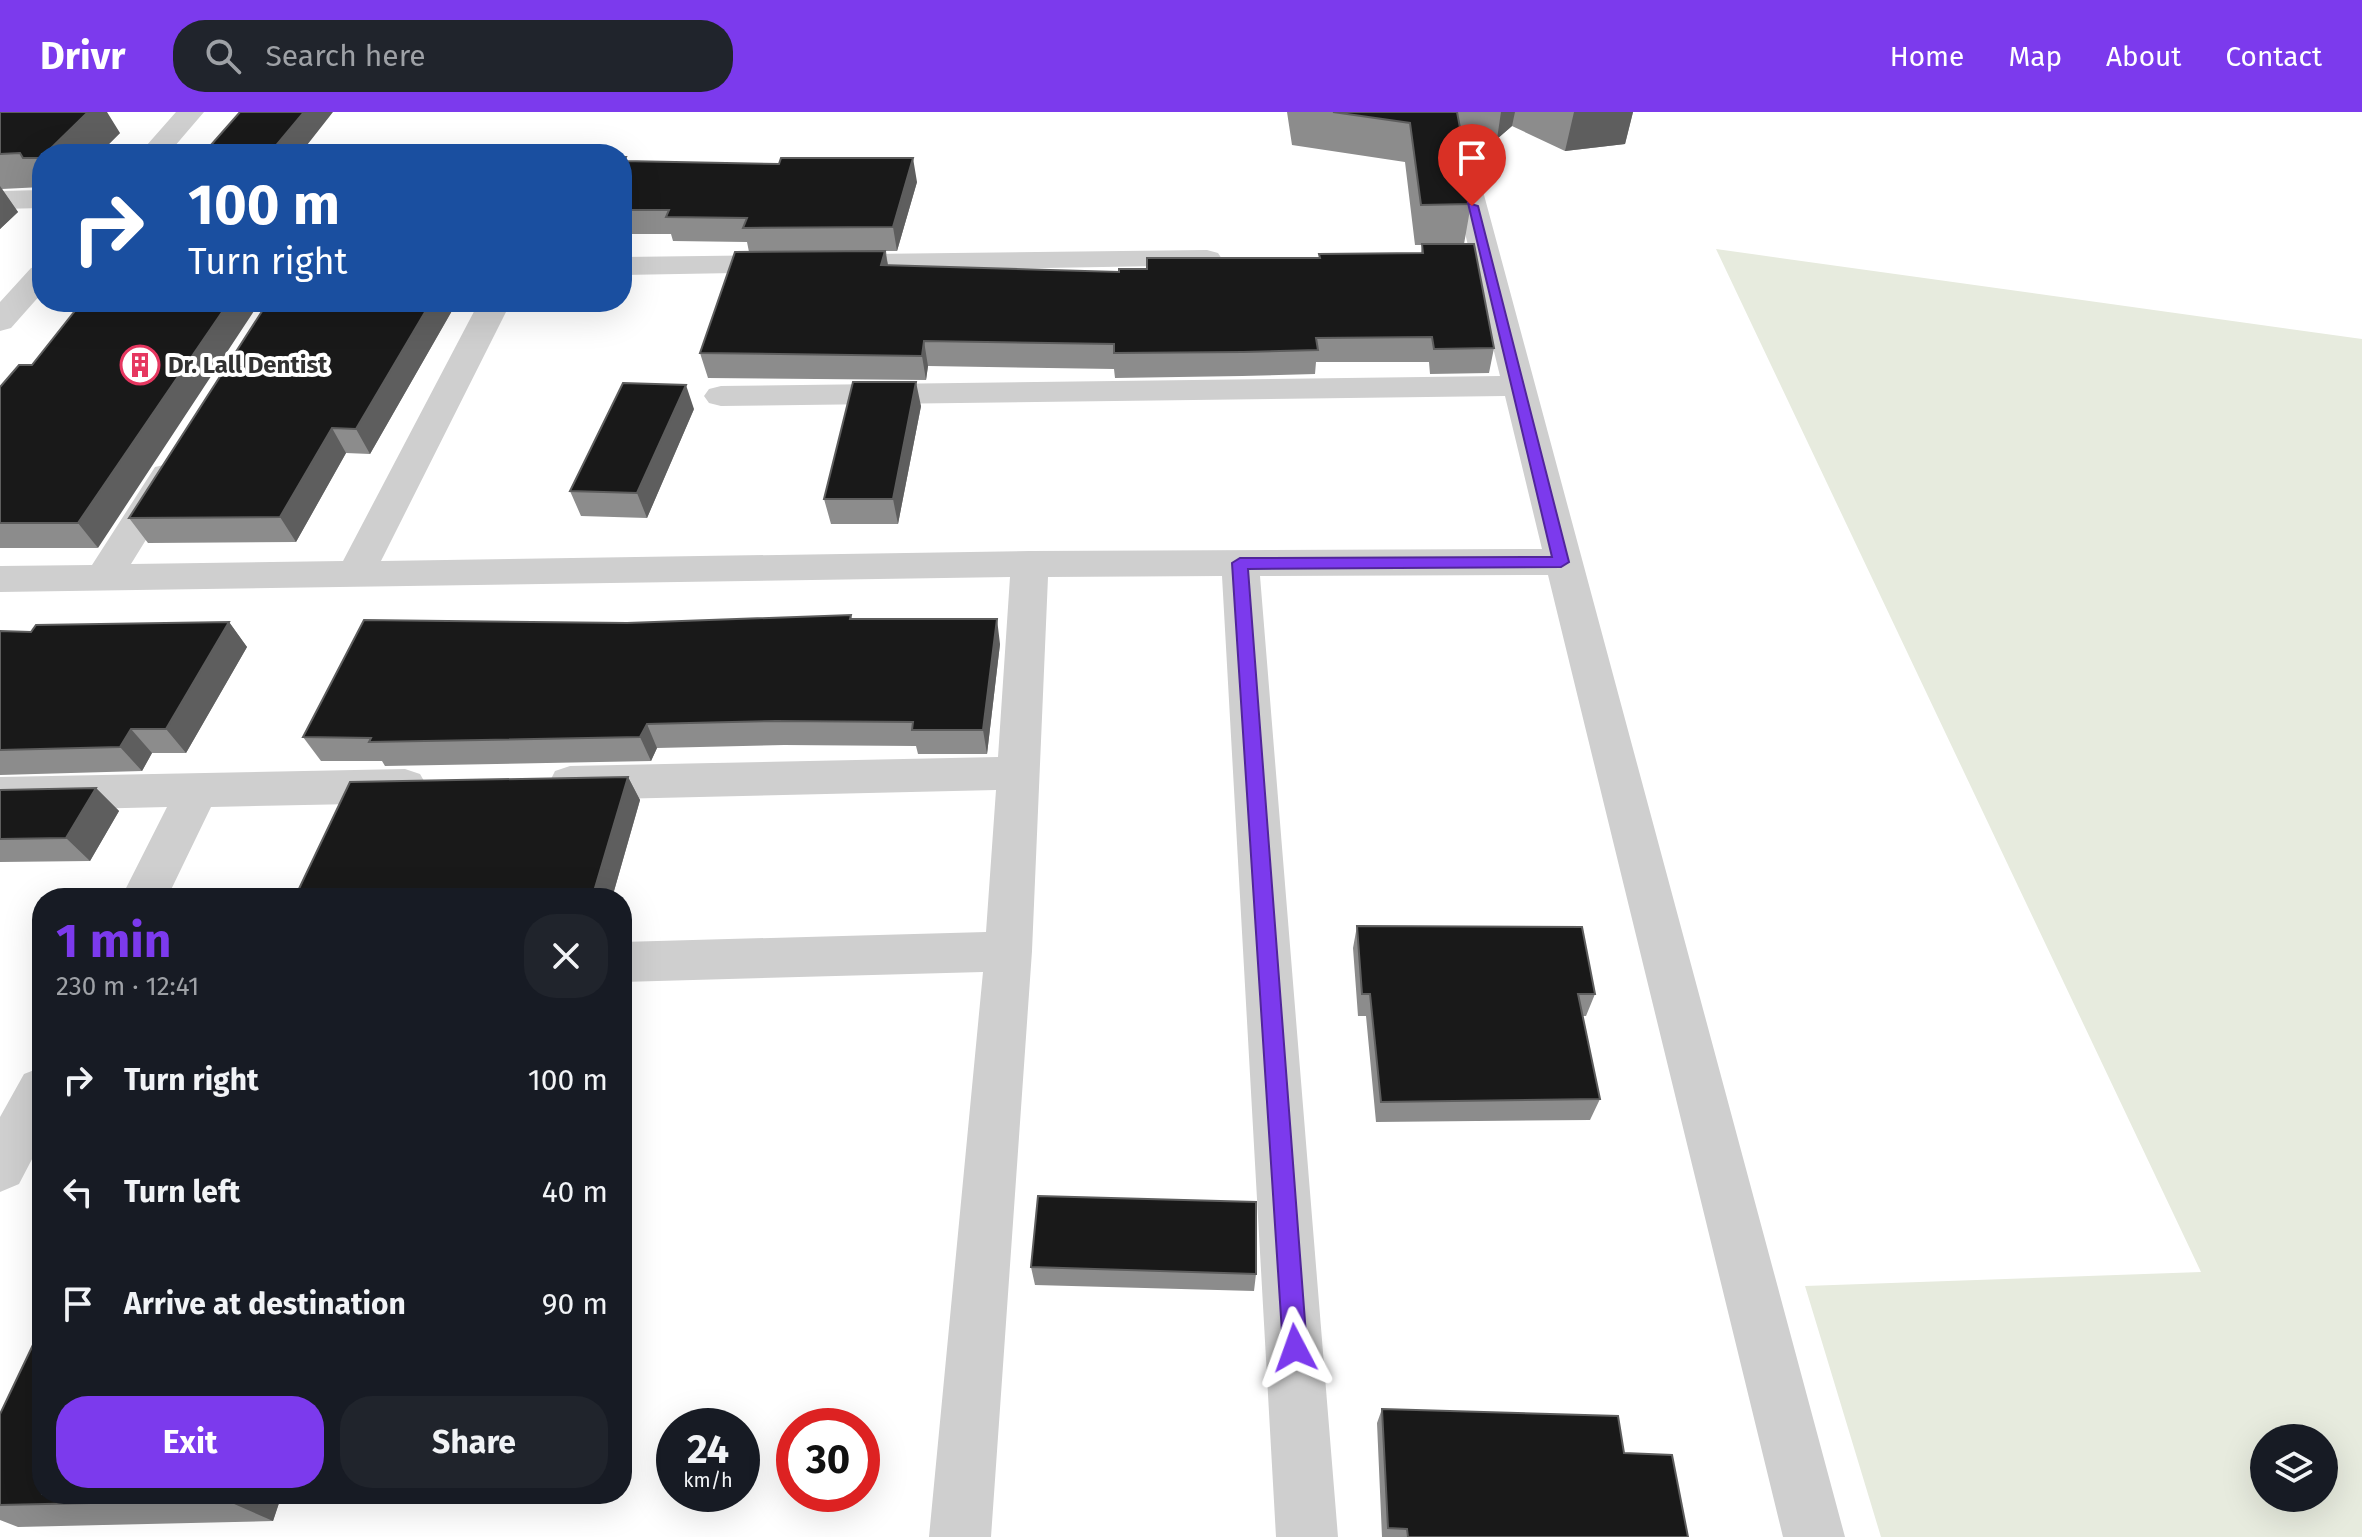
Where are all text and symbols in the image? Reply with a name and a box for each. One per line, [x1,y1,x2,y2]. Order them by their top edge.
search box [173,20,733,92]
text: Drivr [40,33,125,79]
icon: search [201,34,245,78]
text: Search here [265,38,426,74]
text: Home [1890,40,1964,73]
text: Map [2008,40,2062,73]
text: About [2106,40,2181,73]
text: Contact [2225,40,2322,73]
pin [1438,124,1506,206]
icon: arrive [1450,136,1494,180]
text: 100 m [188,172,340,239]
icon: right [56,176,160,280]
text: Turn right [188,240,348,284]
building icon: Dr. Lall Dentist [119,344,161,386]
place label: Dr. Lall Dentist [168,351,328,379]
text: 1 min [56,912,171,970]
button: close [524,914,608,998]
text: 230 m · 12:41 [56,971,199,1002]
icon: right [56,1058,100,1102]
text: Turn right [124,1062,259,1098]
text: 100 m [528,1062,608,1098]
icon: left [56,1170,100,1214]
text: Turn left [124,1174,240,1210]
text: 40 m [542,1174,608,1210]
icon: arrive [56,1282,100,1326]
text: Arrive at destination [124,1286,406,1322]
text: 90 m [542,1286,608,1322]
position arrow [1253,1306,1337,1390]
button: Exit [56,1396,324,1488]
button: Share [340,1396,608,1488]
speed limit sign: 30 [776,1408,880,1512]
map controls [2250,1424,2338,1512]
button: layers [2250,1424,2338,1512]
text: 24 [687,1426,729,1474]
text: km/h [683,1468,733,1492]

